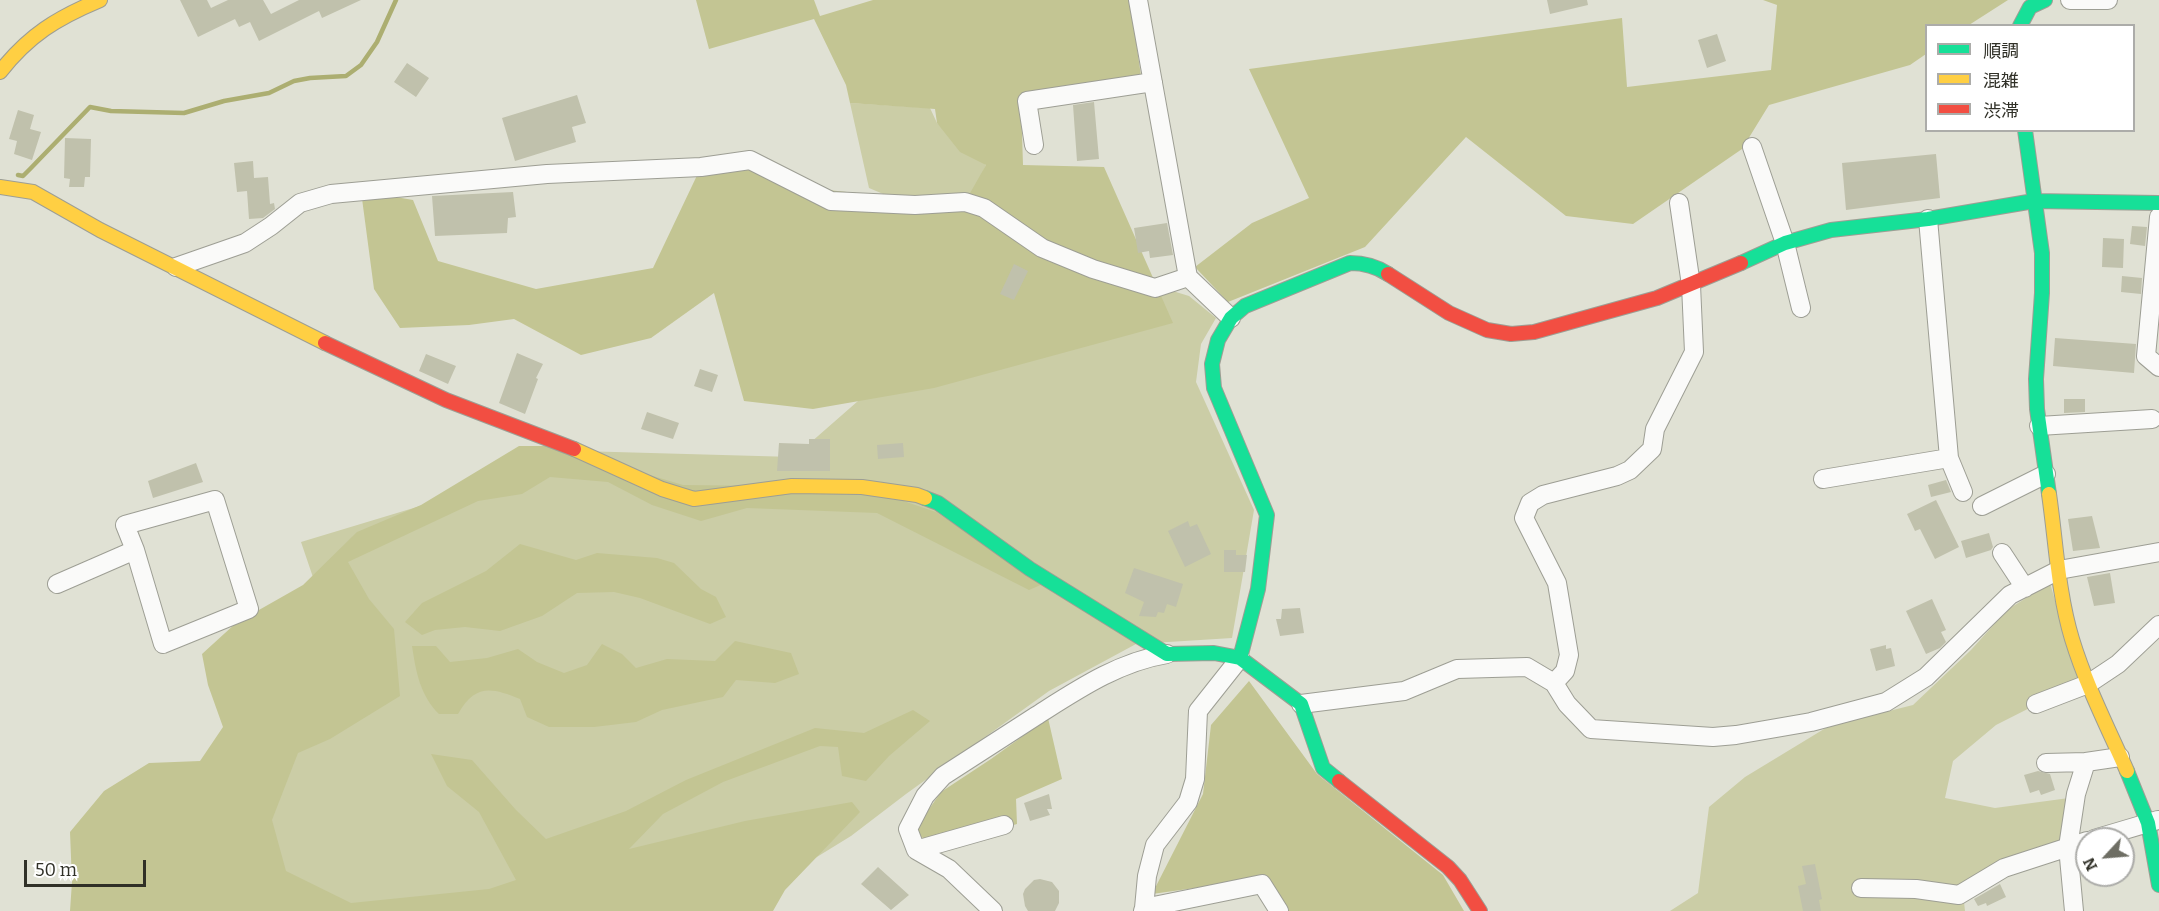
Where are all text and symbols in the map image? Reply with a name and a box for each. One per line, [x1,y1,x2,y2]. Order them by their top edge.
legend [1925,24,2135,132]
text: 順調 [1983,40,2019,62]
text: 混雑 [1983,70,2019,92]
text: 渋滞 [1983,100,2019,122]
north arrow [2075,827,2135,887]
scale bar [27,848,148,886]
text: N [2079,855,2101,874]
text: 50 m [35,859,77,881]

